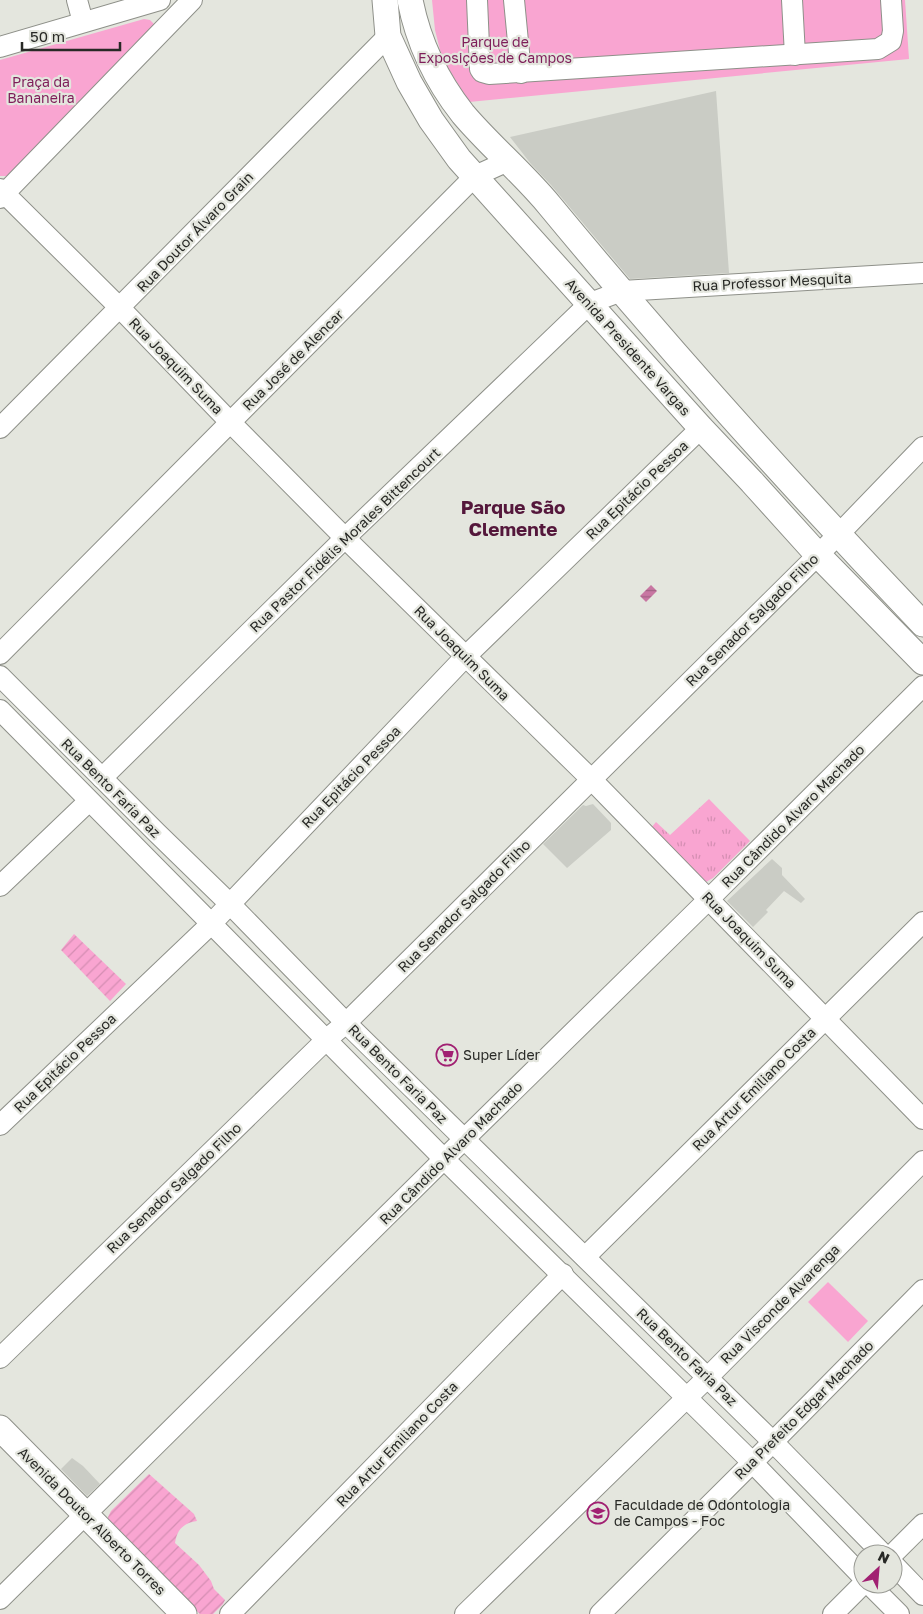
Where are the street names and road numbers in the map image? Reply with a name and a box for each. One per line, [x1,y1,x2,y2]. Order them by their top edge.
street label: Rua Doutor Álvaro Grain [133,168,256,295]
street label: Rua Professor Mesquita [692,269,852,294]
street label: Avenida Presidente Vargas [562,275,694,419]
street label: Rua José de Alencar [239,305,347,414]
street label: Rua Joaquim Suma [126,314,227,417]
street label: Rua Epitácio Pessoa [582,437,691,543]
street label: Rua Pastor Fidélis Morales Bittencourt [246,444,443,635]
street label: Rua Senador Salgado Filho [682,550,821,689]
street label: Rua Joaquim Suma [411,602,513,704]
street label: Rua Epitácio Pessoa [298,722,404,831]
street label: Rua Bento Faria Paz [58,735,164,841]
street label: Rua Cândido Alvaro Machado [718,741,868,891]
street label: Rua Senador Salgado Filho [394,836,533,975]
street label: Rua Joaquim Suma [699,888,800,991]
street label: Rua Epitácio Pessoa [10,1010,119,1116]
street label: Rua Bento Faria Paz [345,1021,451,1127]
street label: Rua Artur Emiliano Costa [688,1023,819,1154]
street label: Rua Cândido Alvaro Machado [376,1078,526,1228]
street label: Rua Senador Salgado Filho [103,1119,244,1256]
street label: Rua Visconde Alvarenga [716,1240,843,1367]
street label: Rua Bento Faria Paz [634,1304,741,1409]
street label: Rua Prefeito Edgar Machado [731,1337,877,1483]
street label: Rua Artur Emiliano Costa [332,1378,461,1510]
street label: Avenida Doutor Alberto Torres [15,1443,170,1598]

